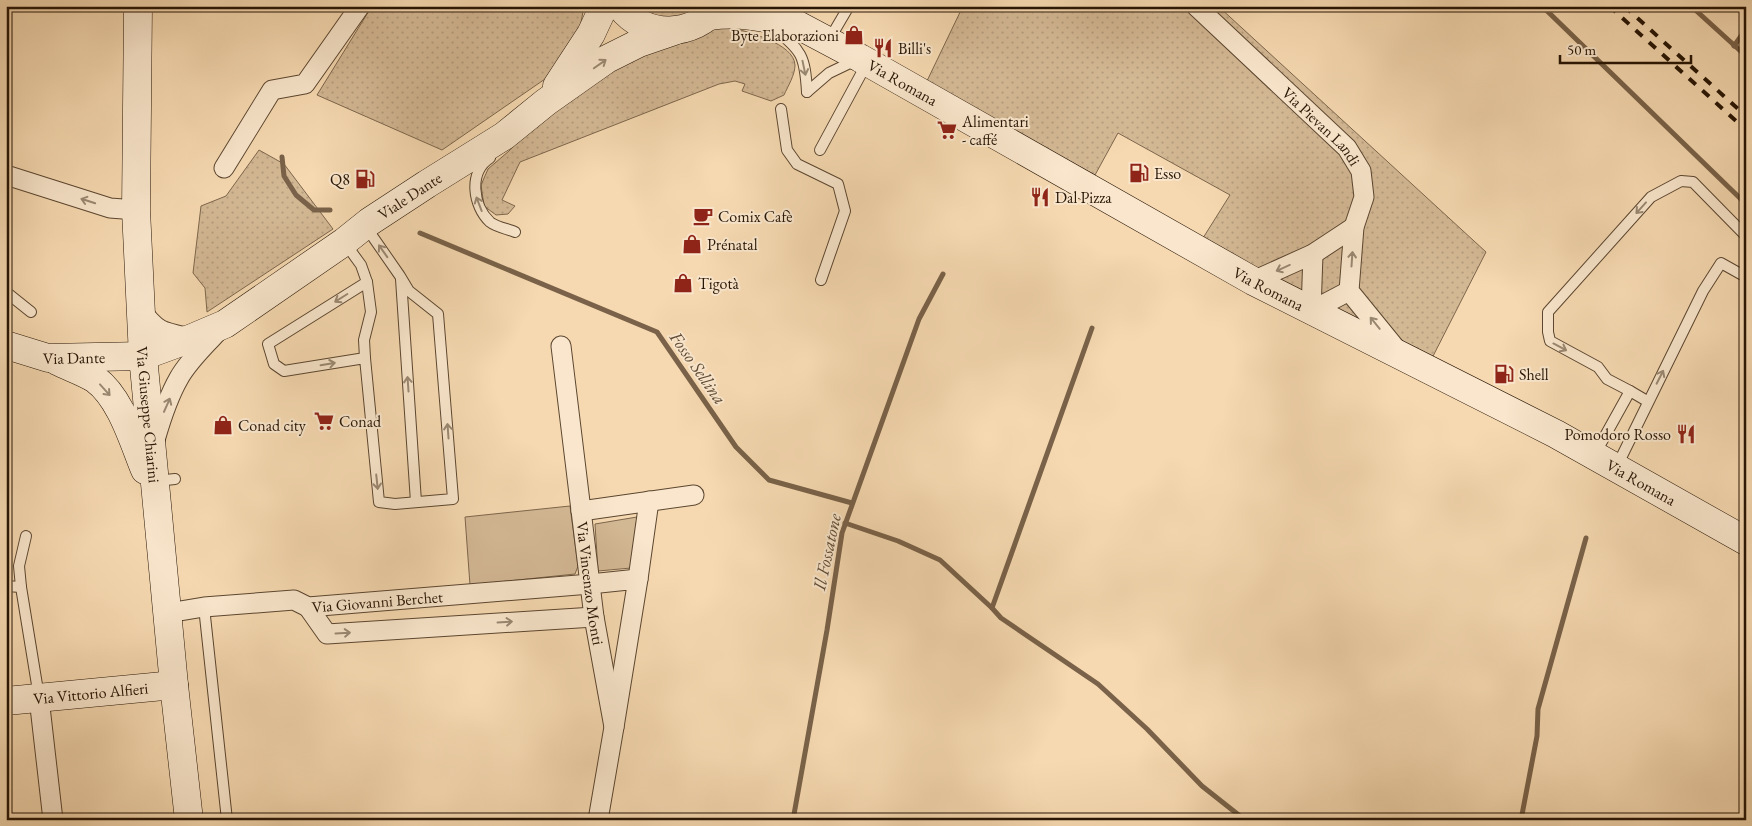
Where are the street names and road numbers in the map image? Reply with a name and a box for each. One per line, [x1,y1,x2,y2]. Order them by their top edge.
street label: Via Romana [864,55,942,111]
street label: Via Pievan Landi [1277,82,1365,170]
street label: Viale Dante [374,167,446,224]
street label: Via Romana [1229,262,1308,316]
street label: Via Giuseppe Chiarini [132,346,165,484]
street label: Via Dante [43,347,105,369]
street label: Via Romana [1602,454,1680,511]
street label: Via Vincenzo Monti [571,520,609,647]
street label: Via Giovanni Berchet [311,586,444,618]
street label: Via Vittorio Alfieri [32,678,149,709]

